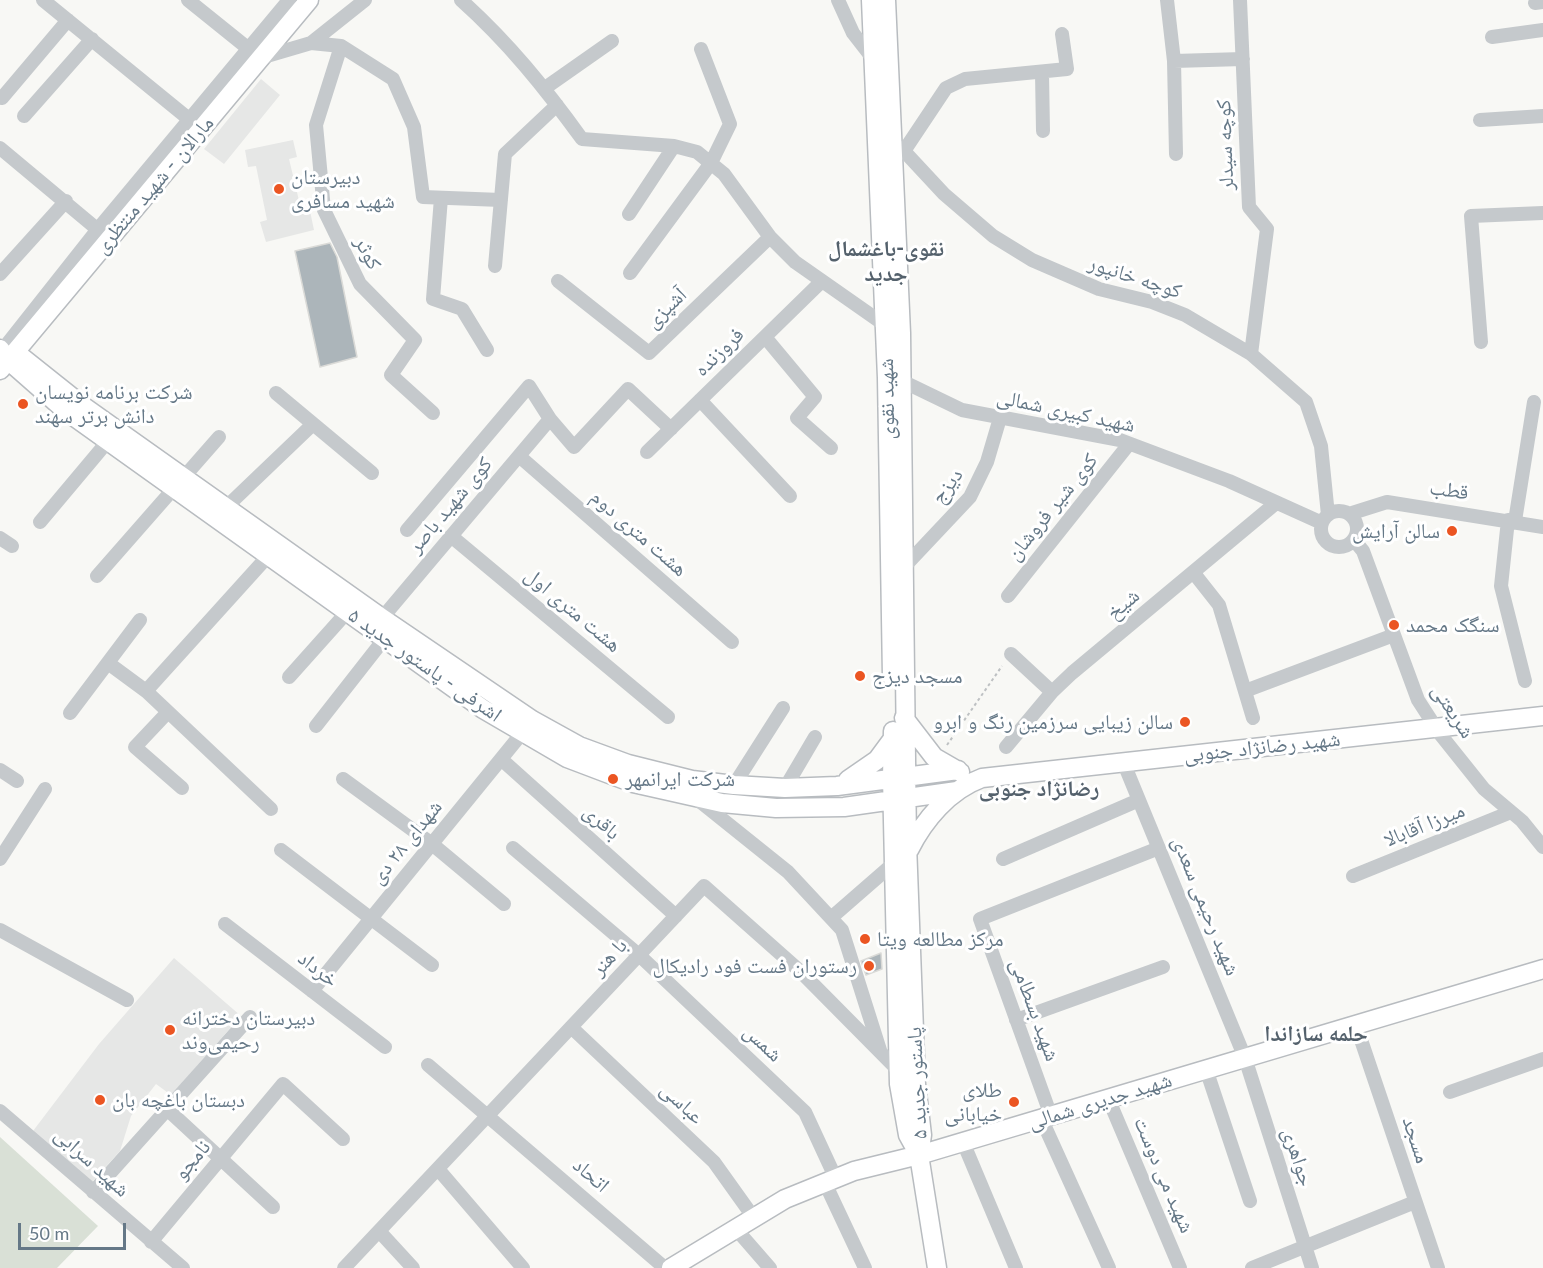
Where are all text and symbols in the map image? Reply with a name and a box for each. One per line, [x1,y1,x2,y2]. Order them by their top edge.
street label: کوچه سیدلر [1211,99,1239,191]
street label: مارالان - شهید منتظری [89,111,219,259]
place label: دبیرستان شهید مسافری [291,164,395,214]
marker: دبیرستان شهید مسافری [272,182,286,196]
street label: کوثر [349,232,387,274]
district label: نقوی-باغشمال جدید [828,236,944,288]
street label: کوچه خانپور [1085,250,1185,304]
street label: آشپزی [640,282,692,334]
street label: فروزنده [689,322,749,382]
street label: شهید نقوی [874,358,900,440]
place label: شرکت برنامه نویسان دانش برتر سهند [35,379,193,429]
street label: شهید کبیری شمالی [995,384,1137,438]
marker: شرکت برنامه نویسان دانش برتر سهند [16,397,30,411]
street label: کوی شیر فروشان [1001,448,1103,566]
street label: کوی شهید باصر [403,452,497,558]
street label: دیزج [926,463,968,509]
street label: قطب [1428,475,1470,505]
street label: هشت متری دوم [585,484,693,582]
place label: سالن آرایش [1352,518,1440,544]
marker: سالن آرایش [1445,524,1459,538]
street label: هشت متری اول [520,562,626,658]
street label: شیخ [1101,583,1145,625]
street label: اشرفی - پاستور جدید ۵ [343,603,507,727]
place label: سنگک محمد [1406,612,1499,638]
marker: سنگک محمد [1387,618,1401,632]
place label: مسجد دیزج [872,663,963,689]
marker: مسجد دیزج [853,669,867,683]
street label: شریعتی [1426,679,1480,743]
place label: سالن زیبایی سرزمین رنگ و ابرو [933,709,1173,735]
marker: سالن زیبایی سرزمین رنگ و ابرو [1178,715,1192,729]
street label: شهید رضانژاد جنوبی [1182,726,1342,768]
place label: شرکت ایرانمهر [625,766,735,792]
marker: شرکت ایرانمهر [606,772,620,786]
district label: رضانژاد جنوبی [979,776,1099,802]
street label: شهدای ۲۸ دی [364,795,448,889]
street label: میرزا آقابالا [1380,797,1468,853]
street label: باقری [578,799,626,845]
street label: شهید رحیمی سعدی [1167,833,1245,979]
place label: مرکز مطالعه ویتا [877,926,1004,952]
marker: مرکز مطالعه ویتا [858,932,872,946]
street label: با هنر [586,933,632,981]
street label: خرداد [293,945,343,993]
place label: رستوران فست فود رادیکال [652,953,857,979]
street label: شهید بسطامی [1005,955,1065,1065]
marker: رستوران فست فود رادیکال [862,959,876,973]
place label: دبیرستان دخترانه رحیمی‌وند [182,1005,315,1055]
street label: شمس [738,1019,788,1067]
district label: حلمه سازاندا [1264,1021,1368,1047]
marker: دبیرستان دخترانه رحیمی‌وند [163,1023,177,1037]
street label: پاستور جدید ۵ [901,1026,933,1140]
street label: شهید جدیری شمالی [1025,1067,1175,1135]
street label: عباسی [655,1077,709,1129]
place label: طلای خیابانی [944,1077,1002,1127]
place label: دبستان باغچه بان [112,1087,245,1113]
marker: دبستان باغچه بان [93,1093,107,1107]
marker: طلای خیابانی [1007,1095,1021,1109]
street label: شهید می دوست [1128,1113,1200,1237]
street label: مسجد [1397,1114,1435,1166]
street label: شهید سرابی [49,1122,135,1202]
street label: جواهری [1277,1124,1319,1190]
street label: نامجو [168,1135,216,1185]
street label: اتحاد [568,1152,614,1198]
scale bar [21,1211,129,1249]
text: 50 m [29,1222,69,1244]

